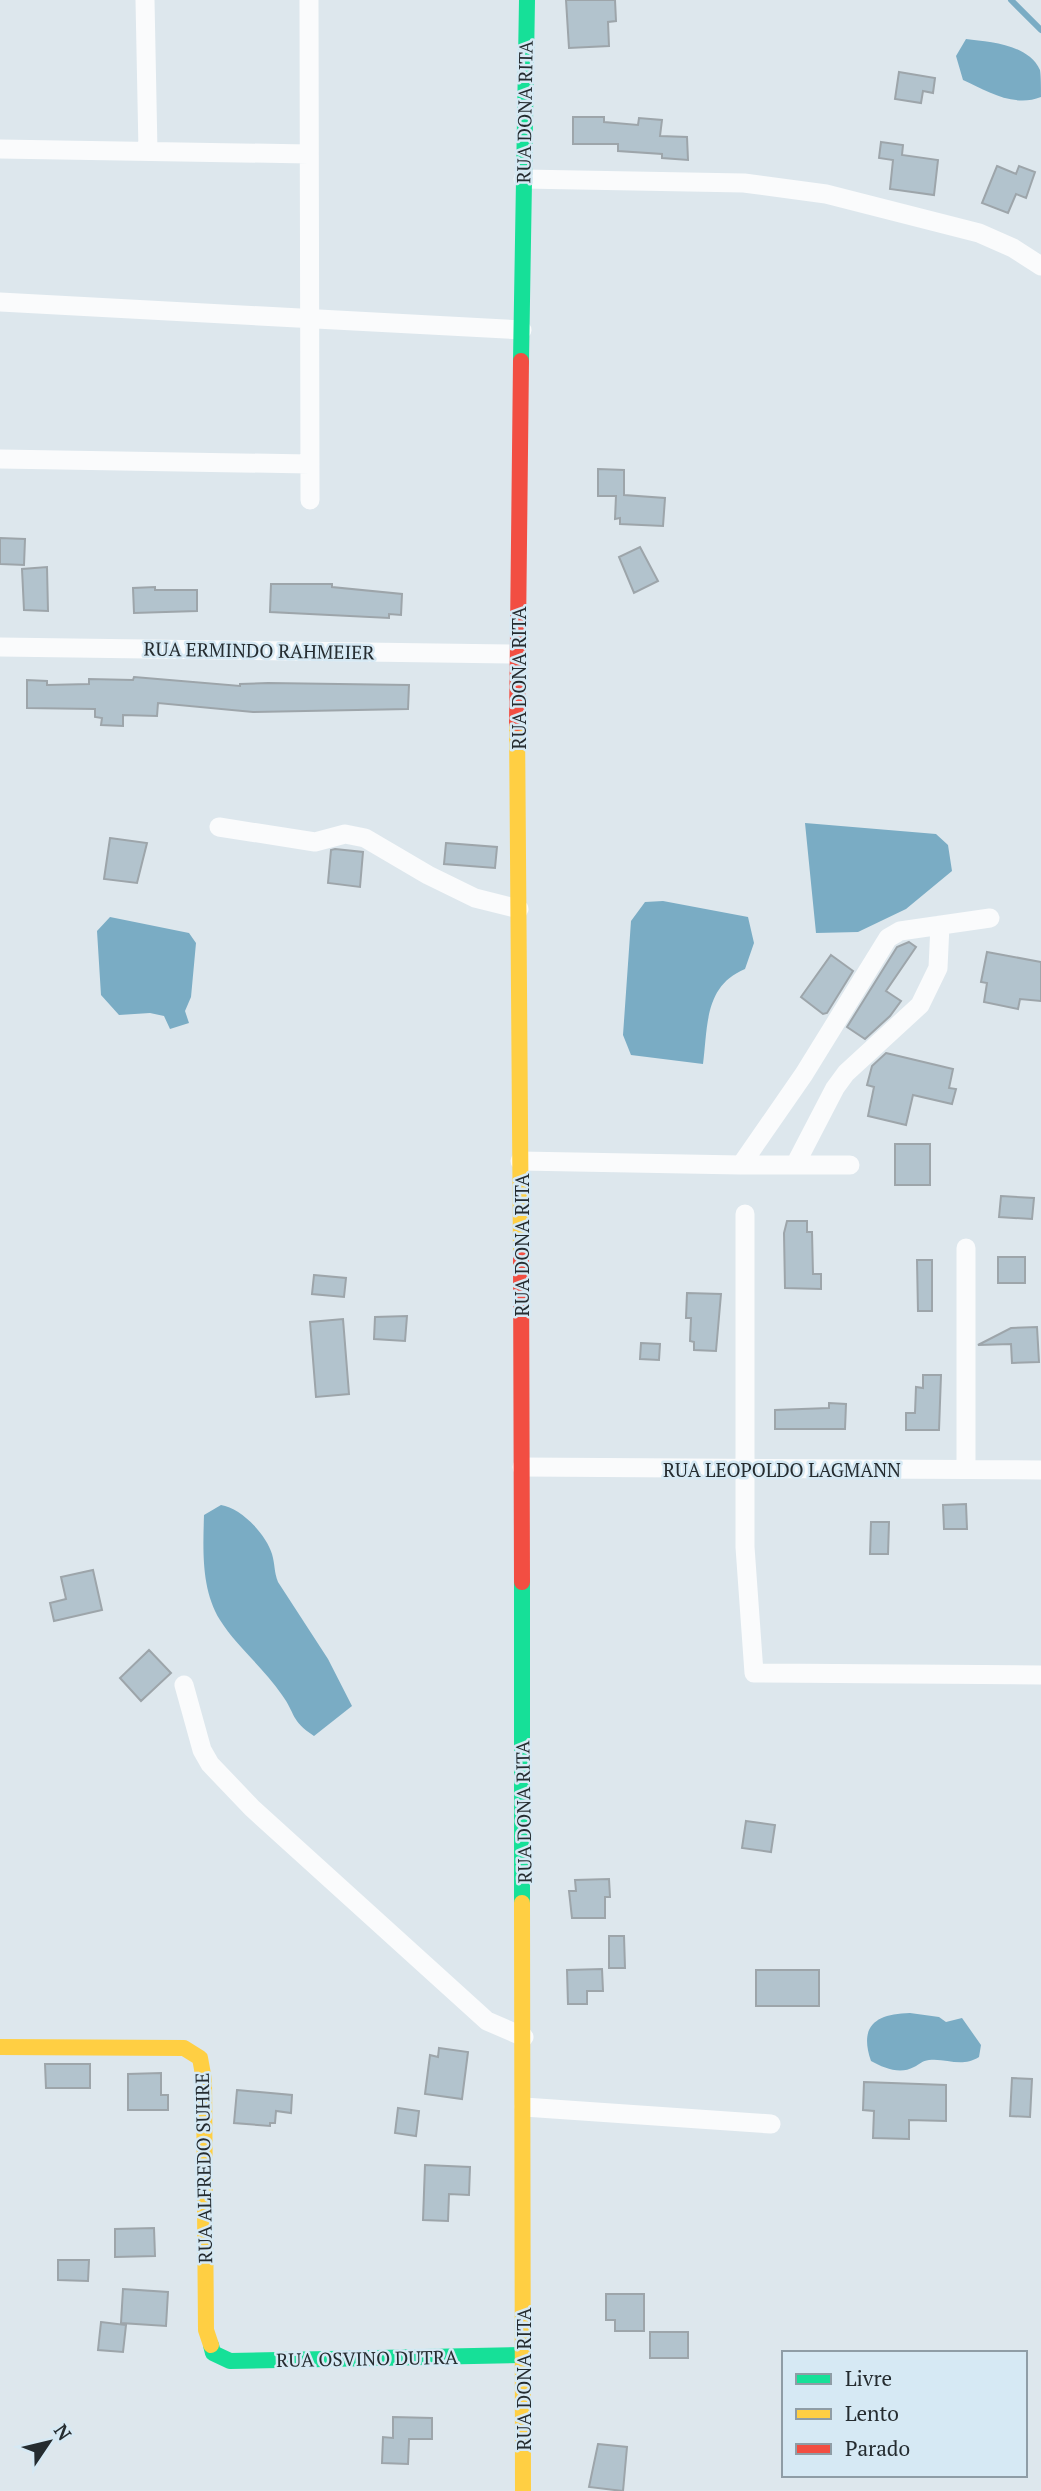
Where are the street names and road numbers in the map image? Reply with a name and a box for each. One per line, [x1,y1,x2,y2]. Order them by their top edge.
street label: RUA DONA RITA [510,40,538,184]
street label: RUA DONA RITA [506,607,531,749]
street label: RUA ERMINDO RAHMEIER [143,635,375,665]
street label: RUA DONA RITA [509,1174,534,1316]
street label: RUA LEOPOLDO LAGMANN [663,1457,901,1482]
street label: RUA DONA RITA [509,1740,537,1884]
street label: RUA ALFREDO SUHRE [189,2072,217,2264]
street label: RUA DONA RITA [511,2308,536,2450]
street label: RUA OSVINO DUTRA [276,2344,458,2372]

